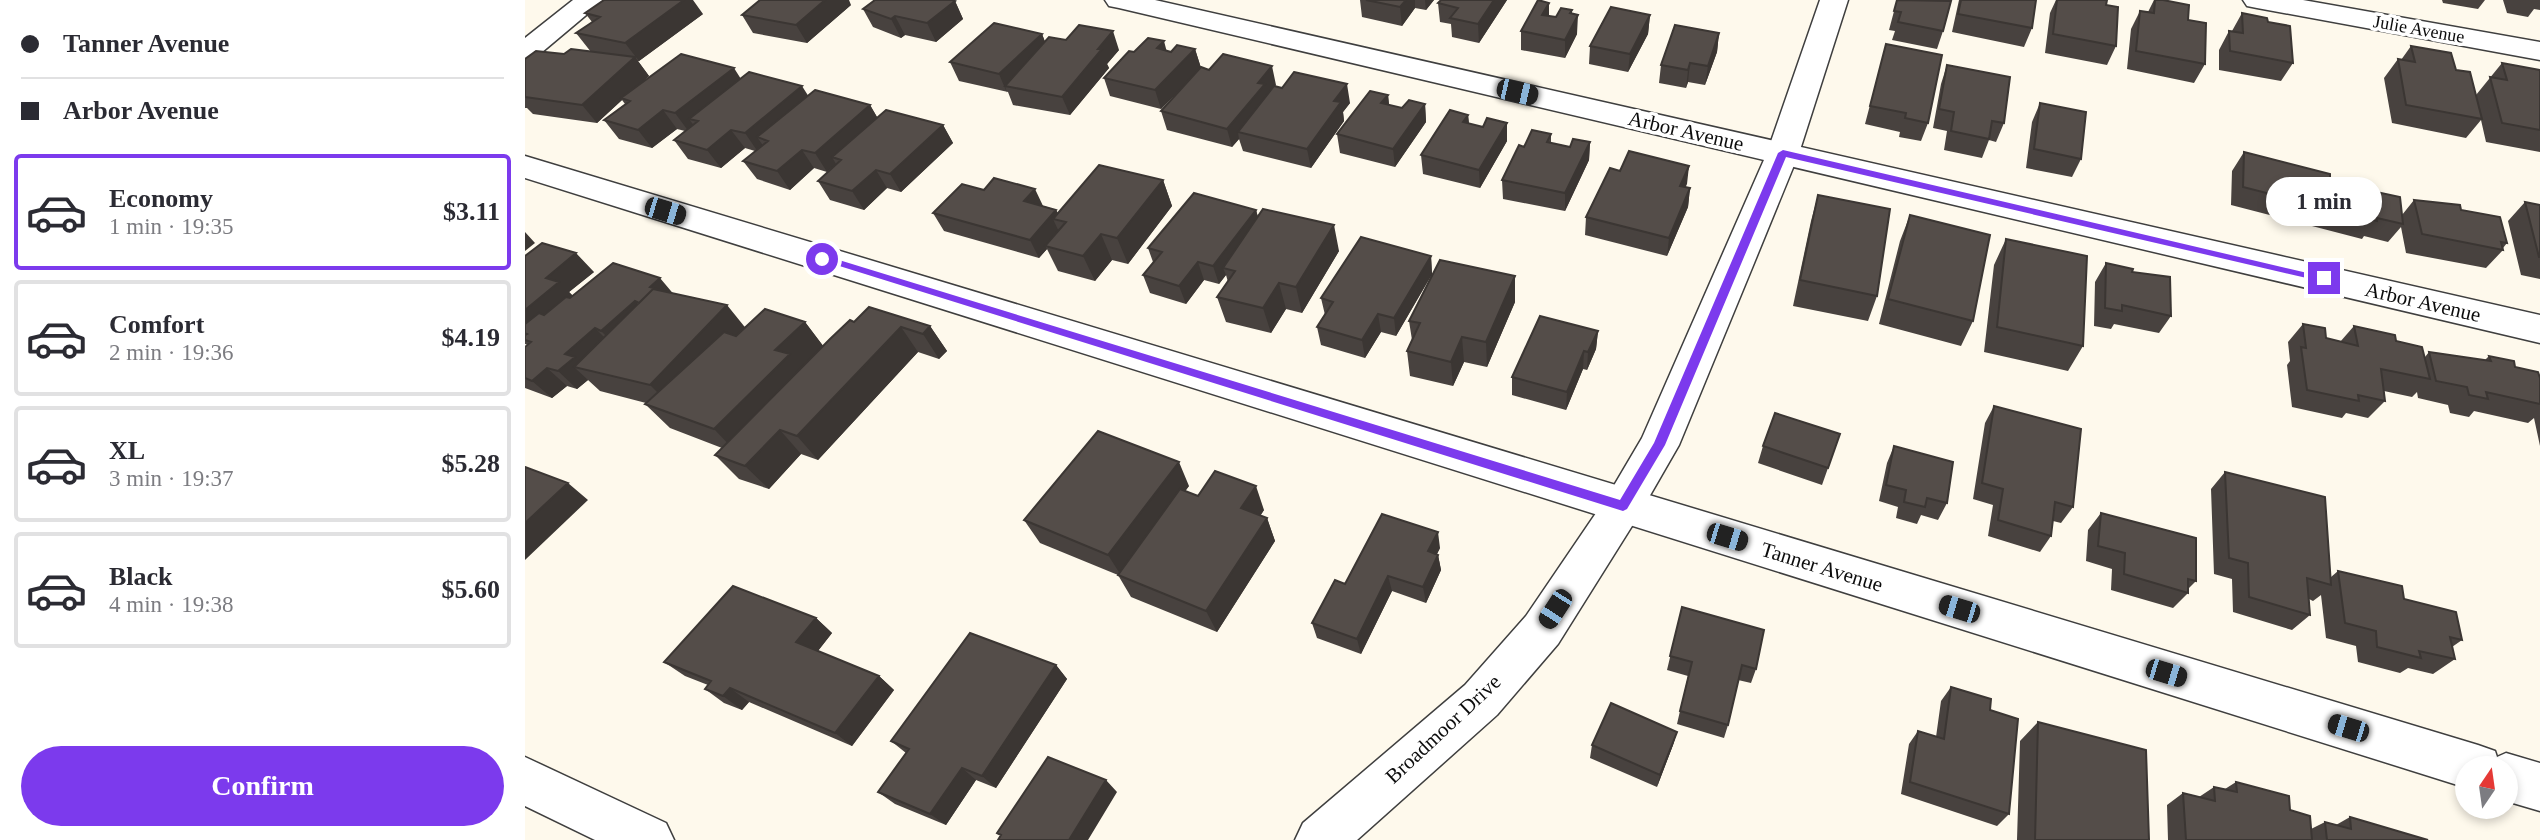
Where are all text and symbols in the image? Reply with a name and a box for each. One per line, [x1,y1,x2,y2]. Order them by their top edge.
street label: Julie Avenue [2372,11,2466,47]
text: Tanner Avenue [63,29,229,58]
car [1495,77,1540,107]
text: Arbor Avenue [63,96,219,125]
street label: Arbor Avenue [1626,106,1746,156]
callout: 1 min [2266,176,2382,226]
icon: car [25,181,88,244]
text: Economy [109,184,213,213]
text: 1 min [2296,189,2352,214]
car [642,195,689,227]
text: $3.11 [443,197,500,226]
text: 1 min · 19:35 [109,214,234,239]
route start [806,243,838,275]
route end [2308,262,2340,294]
street label: Arbor Avenue [2363,277,2483,327]
icon: car [25,307,88,370]
text: Comfort [109,310,204,339]
text: $4.19 [442,323,500,352]
text: 2 min · 19:36 [109,340,234,365]
icon: car [25,433,88,496]
text: XL [109,436,145,465]
text: $5.28 [442,449,500,478]
text: 3 min · 19:37 [109,466,234,491]
car [1704,521,1751,553]
street label: Tanner Avenue [1758,537,1886,597]
icon: car [25,559,88,622]
text: Black [109,562,173,591]
text: $5.60 [442,575,500,604]
car [1535,586,1576,632]
text: 4 min · 19:38 [109,592,234,617]
car [1936,593,1983,625]
car [2143,657,2190,689]
street label: Broadmoor Drive [1380,670,1506,788]
car [2325,712,2372,744]
button: Confirm [21,746,504,826]
north arrow [2455,756,2518,819]
map controls [2455,756,2518,819]

